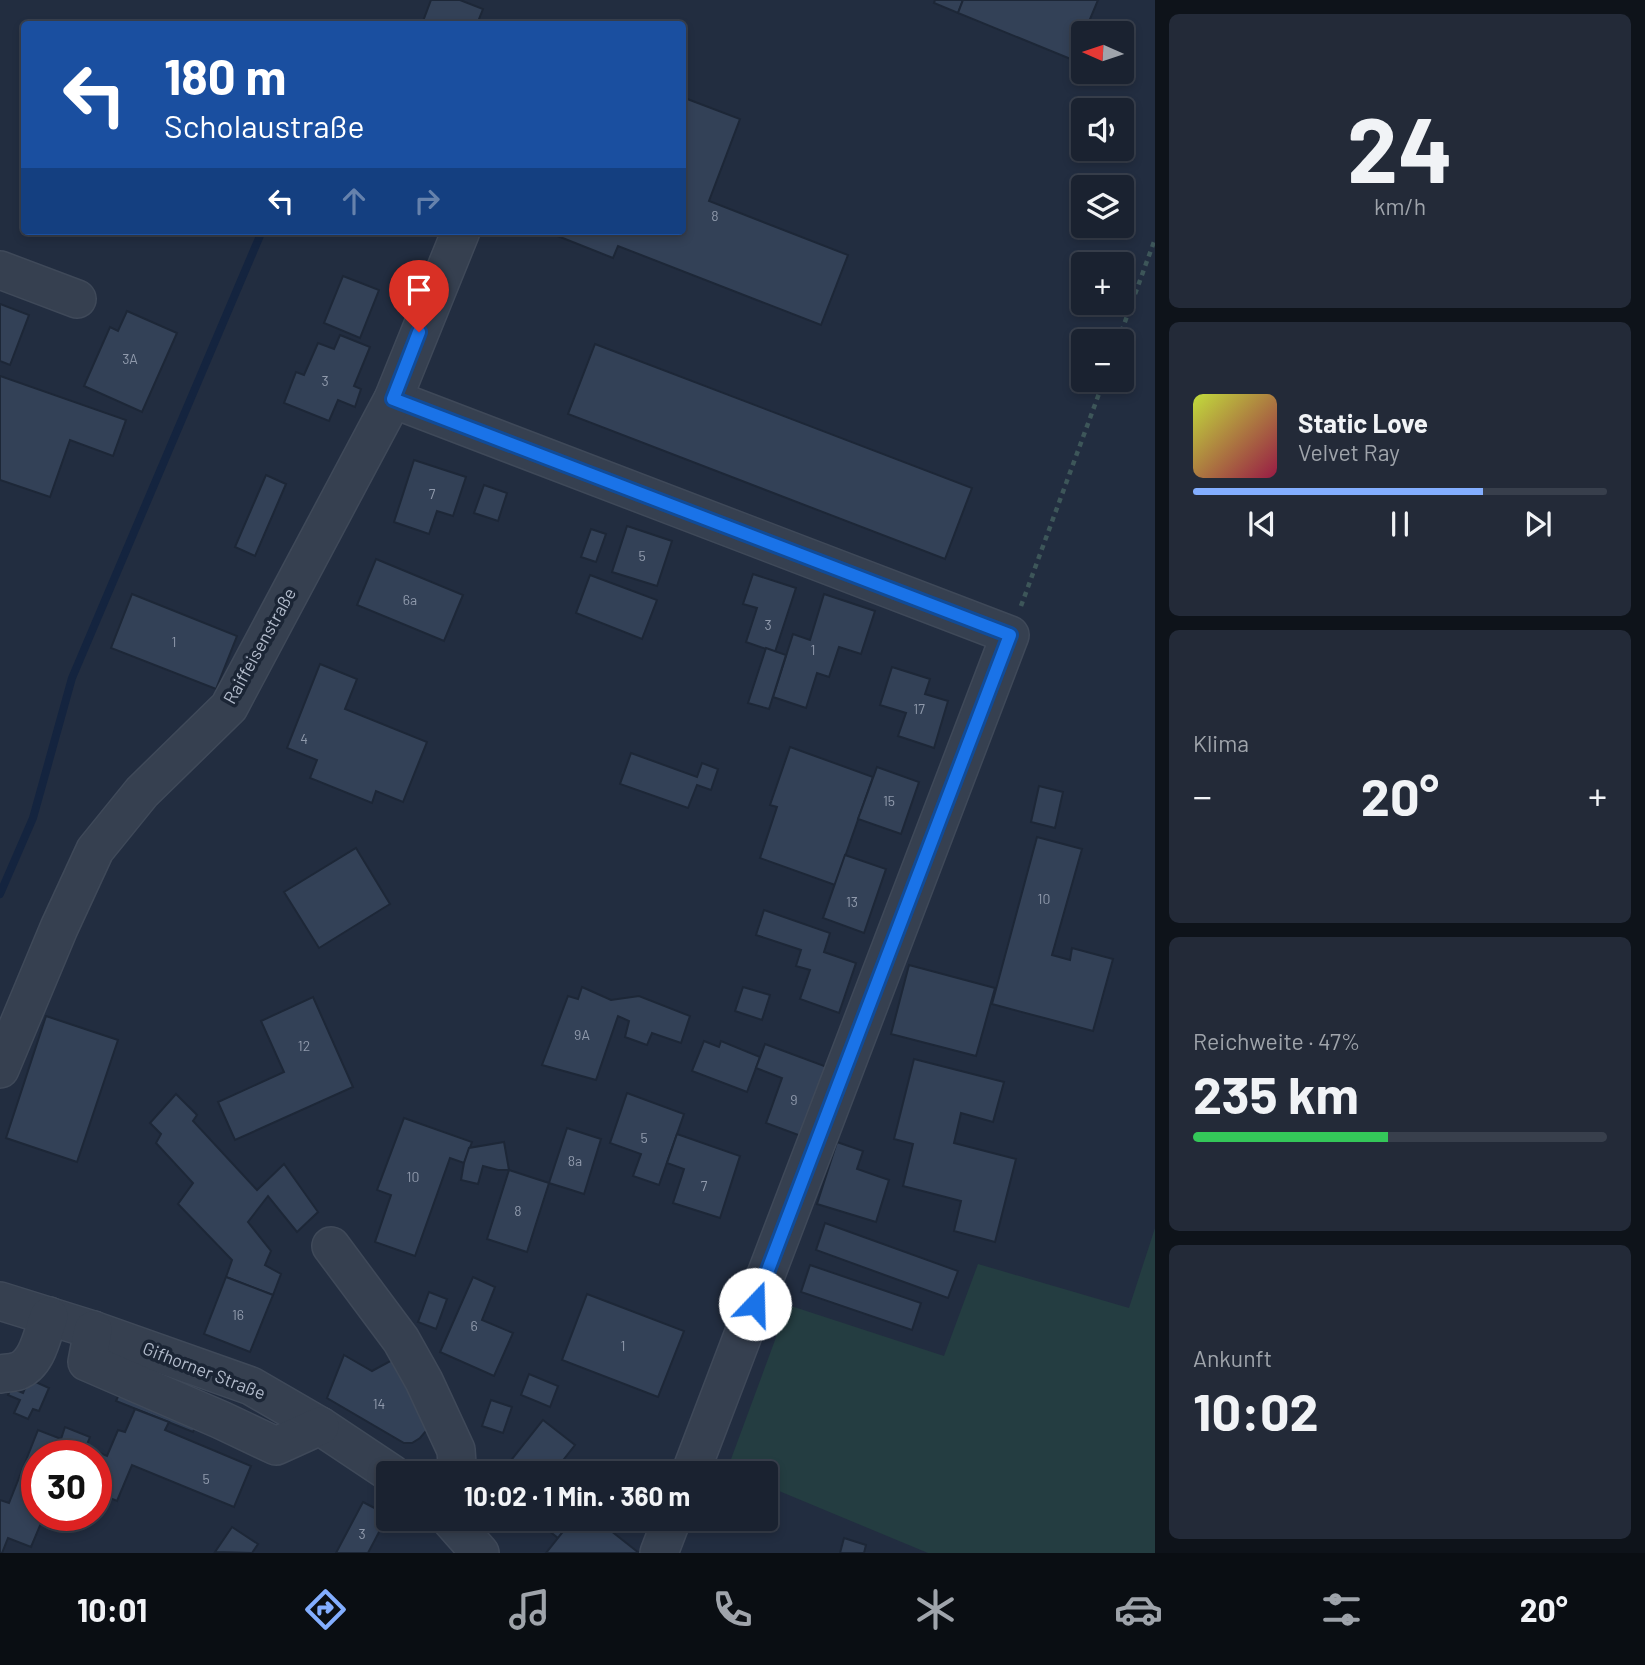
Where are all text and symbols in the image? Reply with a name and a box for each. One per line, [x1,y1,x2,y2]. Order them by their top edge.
north arrow [1071,21,1134,84]
map controls [1071,21,1134,392]
text: 180 m [164,46,287,105]
icon: left [49,49,140,140]
text: 24 [1347,92,1453,201]
button: sound [1071,98,1134,161]
text: Scholaustraße [164,106,364,144]
button: layers [1071,175,1134,238]
icon: left [262,182,300,220]
icon: ahead [335,182,373,220]
icon: right [408,182,446,220]
text: km/h [1374,192,1426,220]
house number: 8 [711,207,719,224]
button: + [1071,252,1134,315]
pin [389,260,449,332]
icon: arrive [400,271,438,309]
button: − [1071,329,1134,392]
house number: 3A [122,350,138,367]
house number: 3 [321,372,329,389]
text: Static Love [1298,407,1428,438]
text: Velvet Ray [1298,438,1400,466]
house number: 7 [429,485,436,502]
icon: previous [1243,505,1281,543]
icon: pause [1381,505,1419,543]
icon: next [1519,505,1557,543]
house number: 5 [638,547,646,564]
street label: Raiffeisenstraße [218,584,300,707]
house number: 6a [403,591,417,608]
house number: 3 [764,616,772,633]
house number: 1 [172,633,176,650]
house number: 1 [811,641,815,658]
house number: 17 [913,700,925,717]
text: Klima [1193,729,1249,757]
house number: 4 [300,730,308,747]
text: 20° [1361,764,1439,826]
text: − [1193,772,1212,818]
text: + [1588,772,1607,818]
house number: 15 [883,792,895,809]
house number: 10 [1038,890,1050,907]
house number: 13 [846,893,858,910]
house number: 9A [574,1026,590,1043]
text: Reichweite · 47% [1193,1027,1360,1055]
house number: 12 [298,1037,310,1054]
text: 235 km [1193,1062,1359,1124]
house number: 9 [790,1091,798,1108]
house number: 5 [640,1129,648,1146]
house number: 8a [568,1152,582,1169]
house number: 10 [407,1168,419,1185]
house number: 7 [701,1177,708,1194]
house number: 8 [514,1202,522,1219]
position arrow [718,1267,792,1341]
house number: 16 [232,1306,244,1323]
house number: 6 [470,1317,478,1334]
street label: Gifhorner Straße [140,1337,269,1404]
house number: 1 [621,1337,625,1354]
text: Ankunft [1193,1344,1272,1372]
text: 10:02 [1193,1379,1319,1441]
house number: 14 [373,1395,385,1412]
speed limit sign: 30 [21,1440,112,1531]
house number: 5 [202,1470,210,1487]
text: 10:02 · 1 Min. · 360 m [464,1480,690,1511]
house number: 3 [358,1525,366,1542]
icon: directions [301,1585,350,1634]
icon: music [505,1585,554,1634]
icon: phone [708,1585,757,1634]
icon: climate [911,1585,960,1634]
icon: car [1114,1585,1163,1634]
icon: filters [1317,1585,1366,1634]
text: 10:01 [77,1590,147,1628]
text: 20° [1520,1590,1568,1628]

